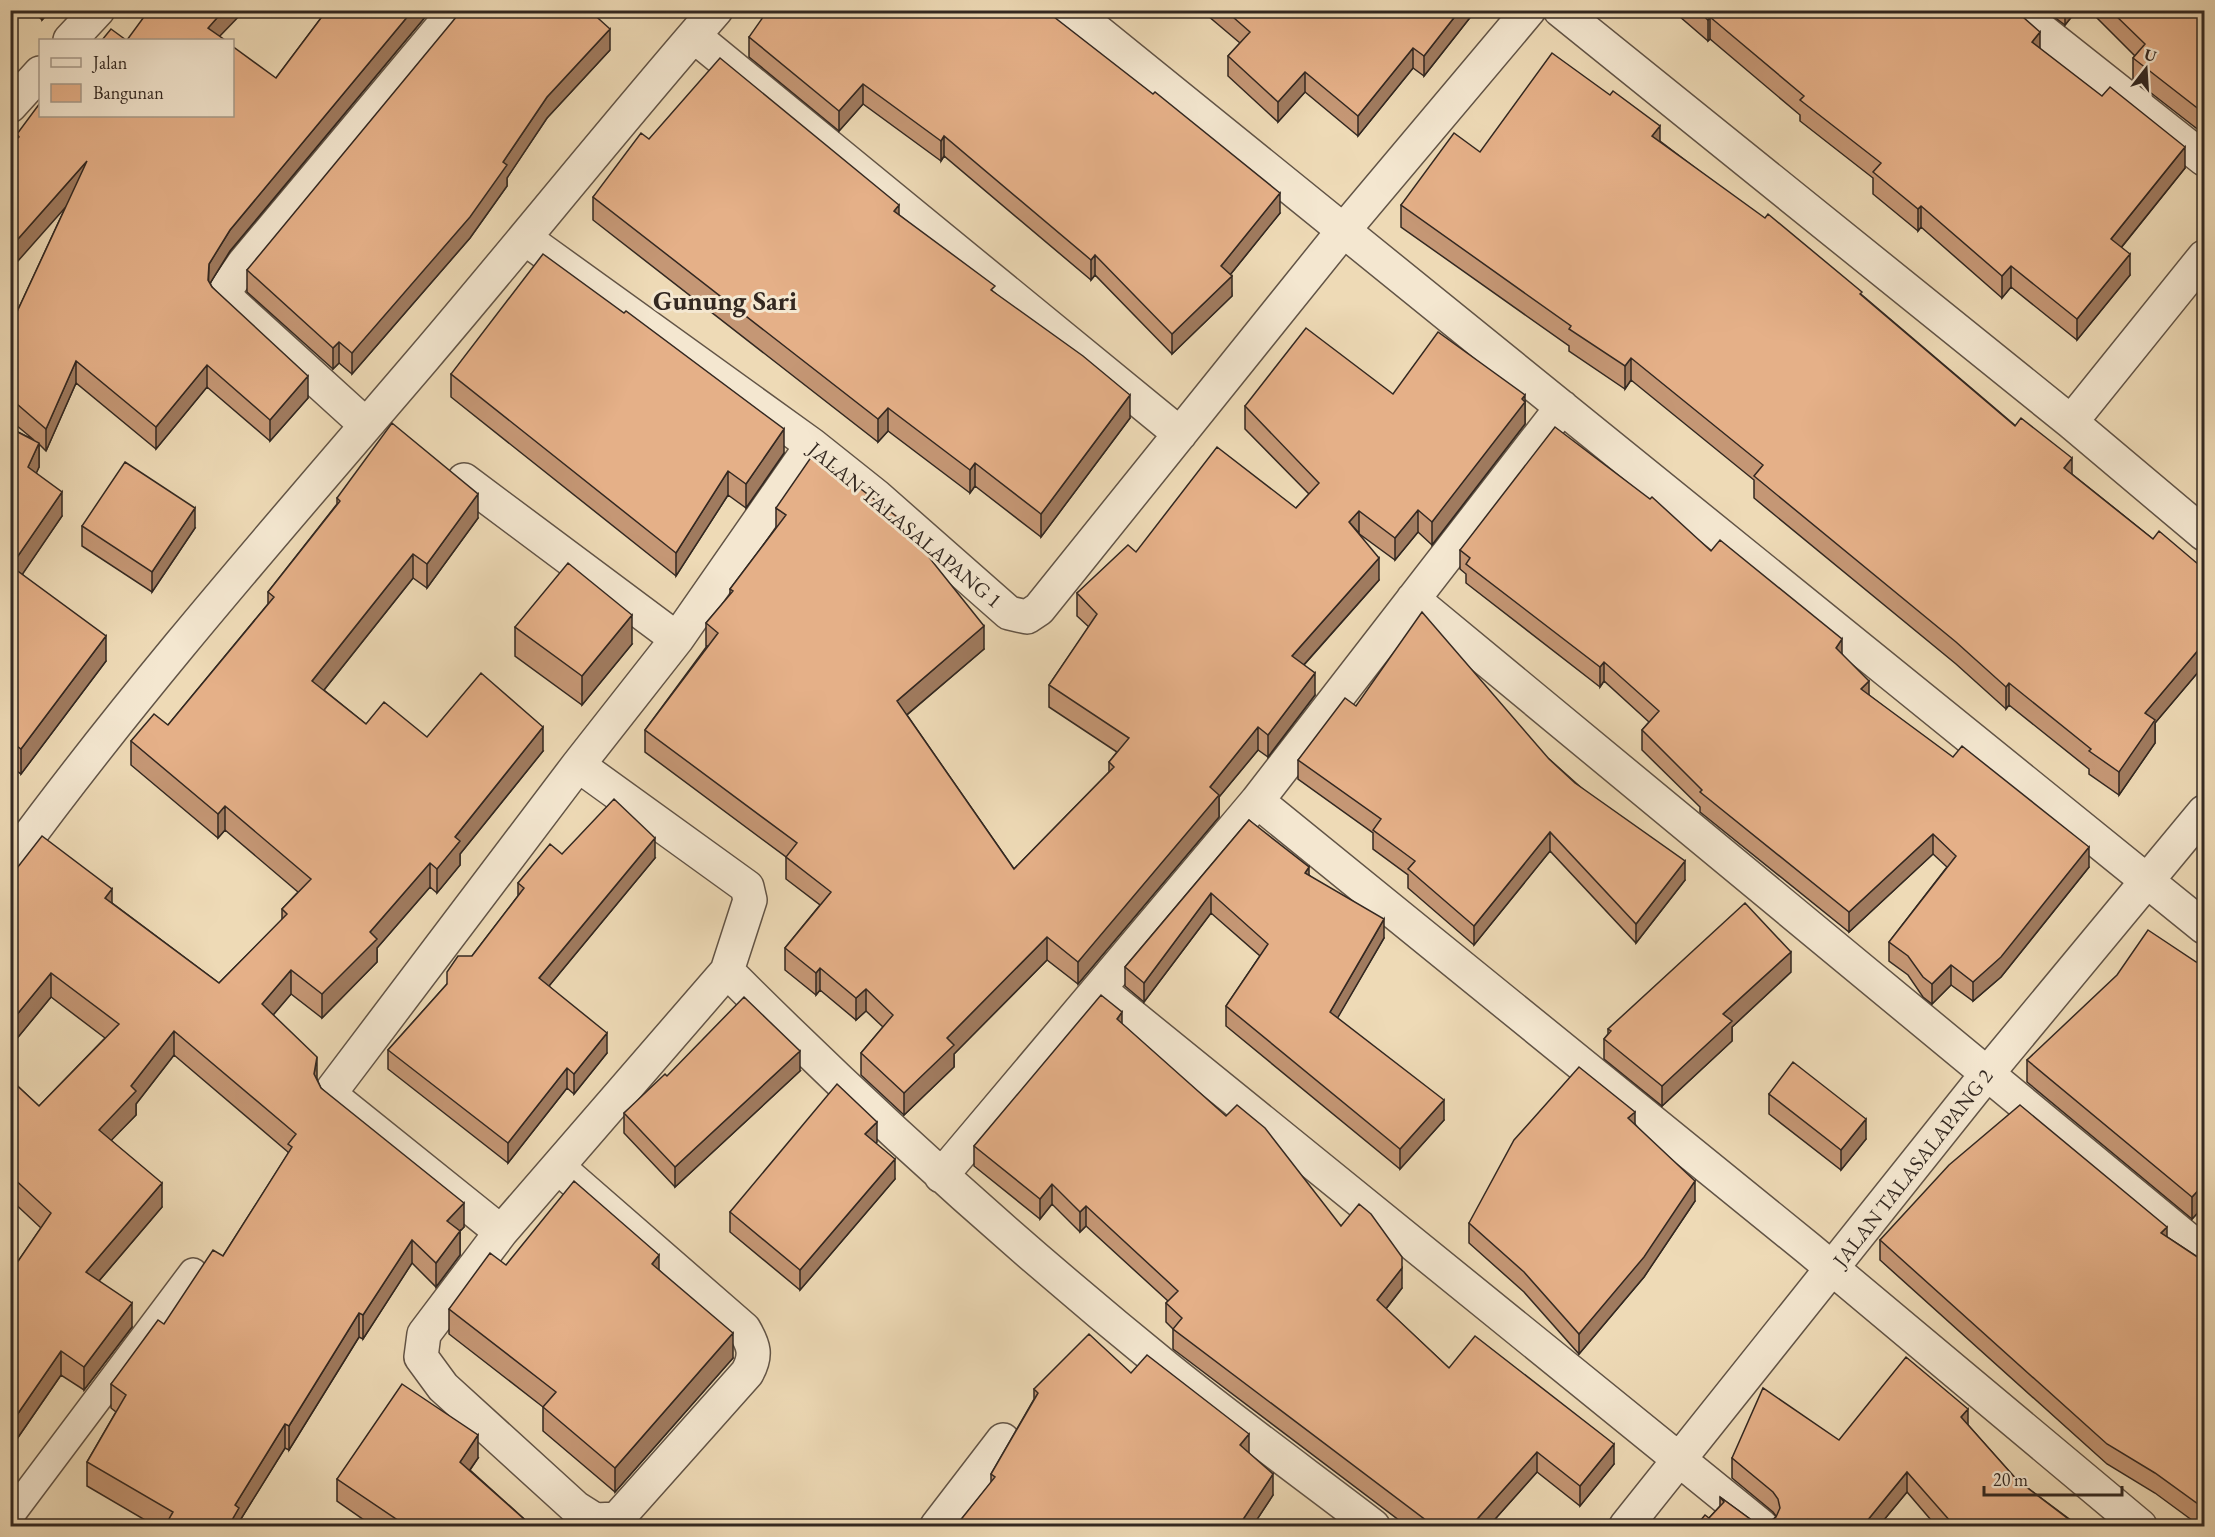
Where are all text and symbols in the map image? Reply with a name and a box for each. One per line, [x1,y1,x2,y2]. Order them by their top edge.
legend [39,39,234,117]
north arrow [2116,39,2176,99]
text: U [2141,43,2159,67]
text: Jalan [91,51,128,74]
text: Bangunan [93,81,164,104]
district label: Gunung Sari [653,283,797,318]
street label: JALAN TALASALAPANG 1 [801,434,1008,614]
street label: JALAN TALASALAPANG 2 [1825,1063,1998,1274]
scale bar [1984,1459,2122,1497]
text: 20 m [1993,1468,2028,1491]

